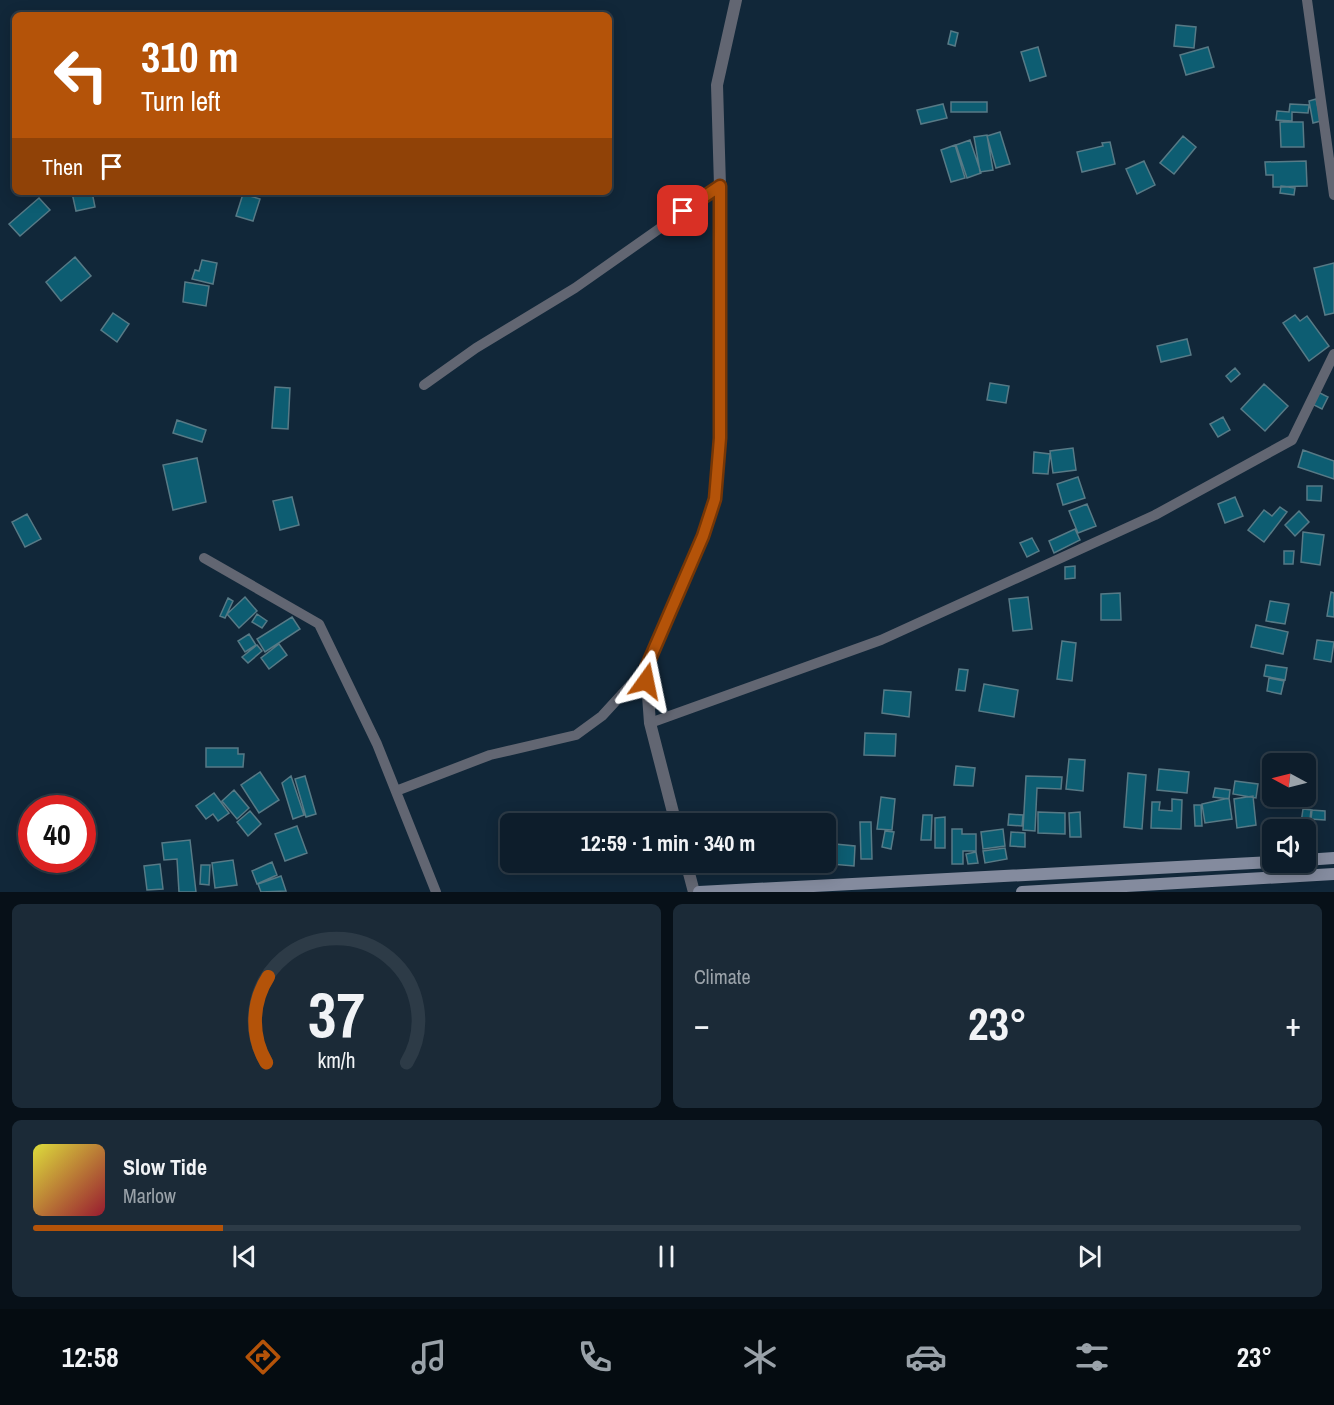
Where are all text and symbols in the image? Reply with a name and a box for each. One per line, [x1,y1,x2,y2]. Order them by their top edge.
text: 310 m [141,29,239,85]
icon: left [42,36,120,114]
text: Turn left [141,83,220,119]
icon: arrive [95,150,128,183]
text: Then [42,152,83,182]
pin [657,185,708,236]
icon: arrive [666,194,699,227]
position arrow [614,649,678,713]
north arrow [1262,753,1316,807]
map controls [1262,753,1316,873]
speed limit sign: 40 [18,795,96,873]
button: sound [1262,819,1316,873]
text: 12:59 · 1 min · 340 m [581,828,755,858]
text: Climate [694,963,751,990]
text: 37 [308,972,365,1056]
text: 23° [968,993,1027,1054]
text: − [694,1002,710,1046]
text: + [1285,1002,1301,1046]
text: km/h [317,1046,356,1075]
text: Slow Tide [123,1152,207,1182]
text: Marlow [123,1182,176,1209]
icon: previous [228,1240,261,1273]
icon: pause [650,1240,683,1273]
icon: next [1073,1240,1106,1273]
icon: directions [242,1336,284,1378]
icon: music [408,1336,450,1378]
icon: phone [574,1336,616,1378]
icon: climate [739,1336,781,1378]
icon: car [905,1336,947,1378]
icon: filters [1071,1336,1113,1378]
text: 12:58 [62,1339,118,1375]
text: 23° [1237,1339,1272,1375]

